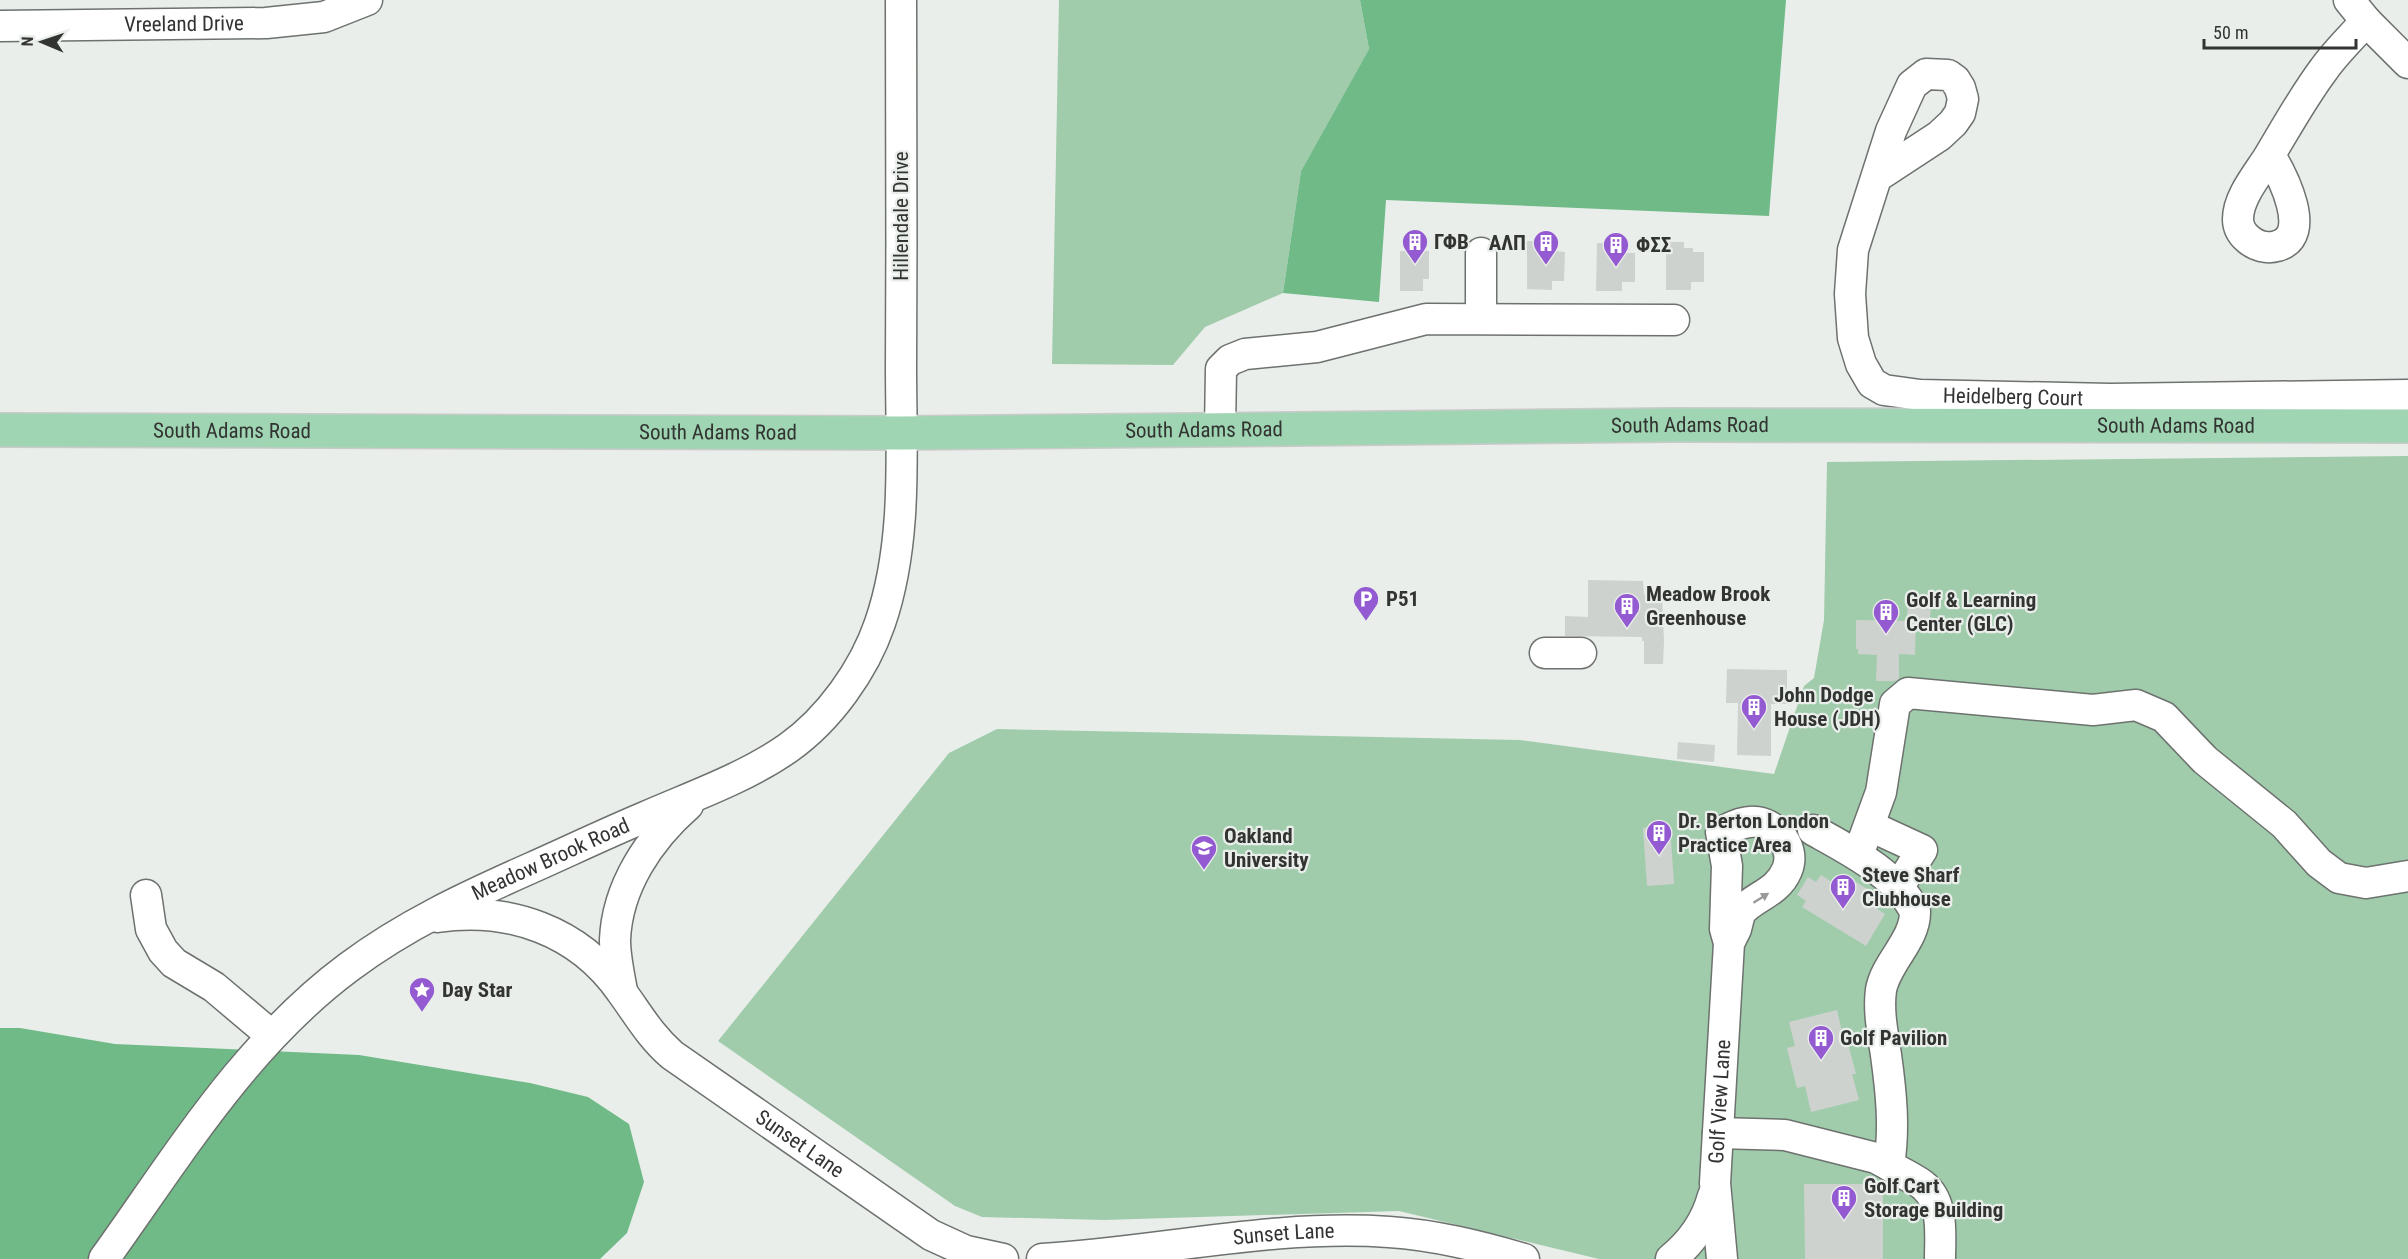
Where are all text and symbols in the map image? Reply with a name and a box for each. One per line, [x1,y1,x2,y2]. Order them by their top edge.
street label: Vreeland Drive [124,11,244,37]
north arrow [12,12,72,72]
scale bar [2204,12,2356,50]
text: 50 m [2213,22,2248,43]
text: N [18,36,37,47]
street label: Hillendale Drive [889,151,913,281]
building icon: ΓΦB [1400,227,1430,265]
building icon: AΛΠ [1531,228,1561,266]
place label: ΓΦB [1434,230,1469,254]
building icon: ΦΣΣ [1601,230,1631,268]
place label: AΛΠ [1489,231,1526,255]
place label: ΦΣΣ [1636,233,1671,257]
street label: Heidelberg Court [1943,383,2083,410]
street label: South Adams Road [1611,413,1769,438]
street label: South Adams Road [2097,414,2255,438]
street label: South Adams Road [1125,417,1283,443]
street label: South Adams Road [153,419,311,443]
street label: South Adams Road [639,420,797,445]
place label: Meadow Brook Greenhouse [1646,582,1771,630]
parking icon: P51 [1351,584,1381,622]
place label: P51 [1386,587,1419,611]
place label: Golf & Learning Center (GLC) [1906,588,2036,636]
building icon: Meadow Brook Greenhouse [1612,591,1642,629]
building icon: Golf & Learning Center (GLC) [1871,597,1901,635]
place label: John Dodge House (JDH) [1774,683,1881,731]
building icon: John Dodge House (JDH) [1739,692,1769,730]
place label: Dr. Berton London Practice Area [1678,809,1829,857]
street label: Meadow Brook Road [468,813,633,905]
building icon: Dr. Berton London Practice Area [1644,818,1674,856]
place label: Oakland University [1224,824,1309,872]
school or university icon: Oakland University [1189,833,1219,871]
place label: Steve Sharf Clubhouse [1862,863,1960,911]
building icon: Steve Sharf Clubhouse [1828,872,1858,910]
one-way arrow [1753,893,1769,904]
place icon: Day Star [407,975,437,1013]
place label: Day Star [442,978,512,1002]
building icon: Golf Pavilion [1806,1023,1836,1061]
place label: Golf Pavilion [1840,1026,1947,1050]
street label: Golf View Lane [1704,1039,1735,1164]
street label: Sunset Lane [751,1105,849,1183]
place label: Golf Cart Storage Building [1864,1174,2003,1222]
building icon: Golf Cart Storage Building [1829,1183,1859,1221]
street label: Sunset Lane [1232,1219,1335,1250]

